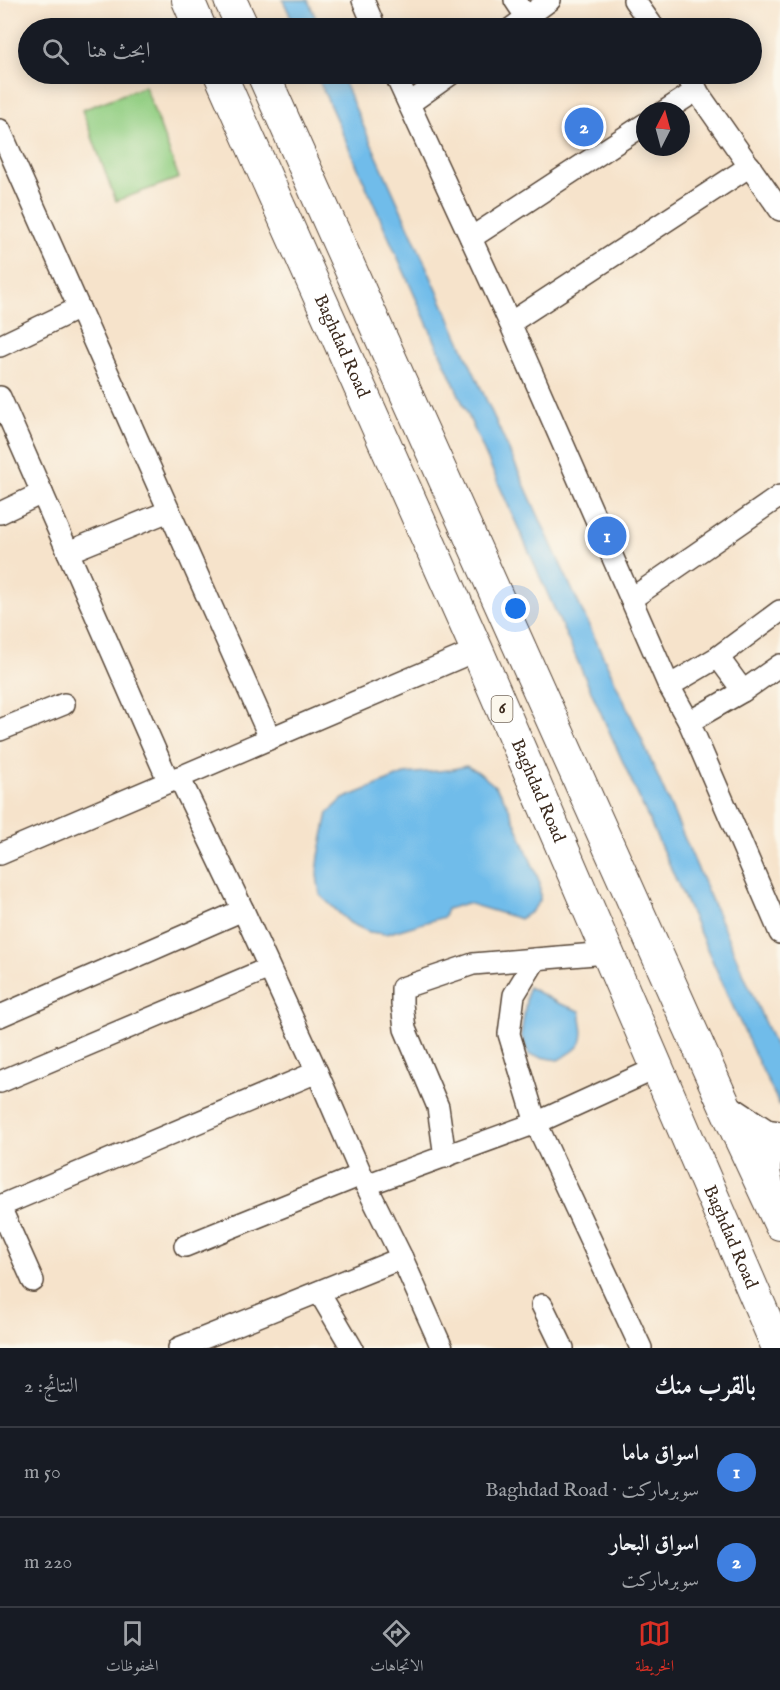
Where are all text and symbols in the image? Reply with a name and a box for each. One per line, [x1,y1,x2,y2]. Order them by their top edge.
search box [18,18,762,84]
icon: search [39,35,72,68]
text: ابحث هنا [87,37,150,65]
north arrow [636,102,690,156]
pin: 2 [564,104,604,150]
street label: Baghdad Road [308,291,375,402]
pin: 1 [588,514,626,558]
your location [501,594,530,623]
road number: 6 [492,696,512,722]
street label: Baghdad Road [505,735,570,846]
street label: Baghdad Road [698,1182,763,1293]
text: بالقرب منك [654,1370,756,1403]
text: النتائج: 2 [24,1374,78,1399]
text: اسواق ماما [622,1440,699,1468]
text: 50 m [24,1460,61,1485]
text: 1 [733,1460,740,1485]
text: سوبرماركت · Baghdad Road [485,1478,699,1503]
text: اسواق البحار [610,1530,699,1558]
text: 220 m [24,1550,72,1575]
text: 2 [732,1550,741,1575]
text: سوبرماركت [621,1568,699,1593]
tab: المحفوظات [106,1617,159,1681]
tab: الاتجاهات [370,1617,424,1681]
tab: الخريطة [635,1617,674,1681]

